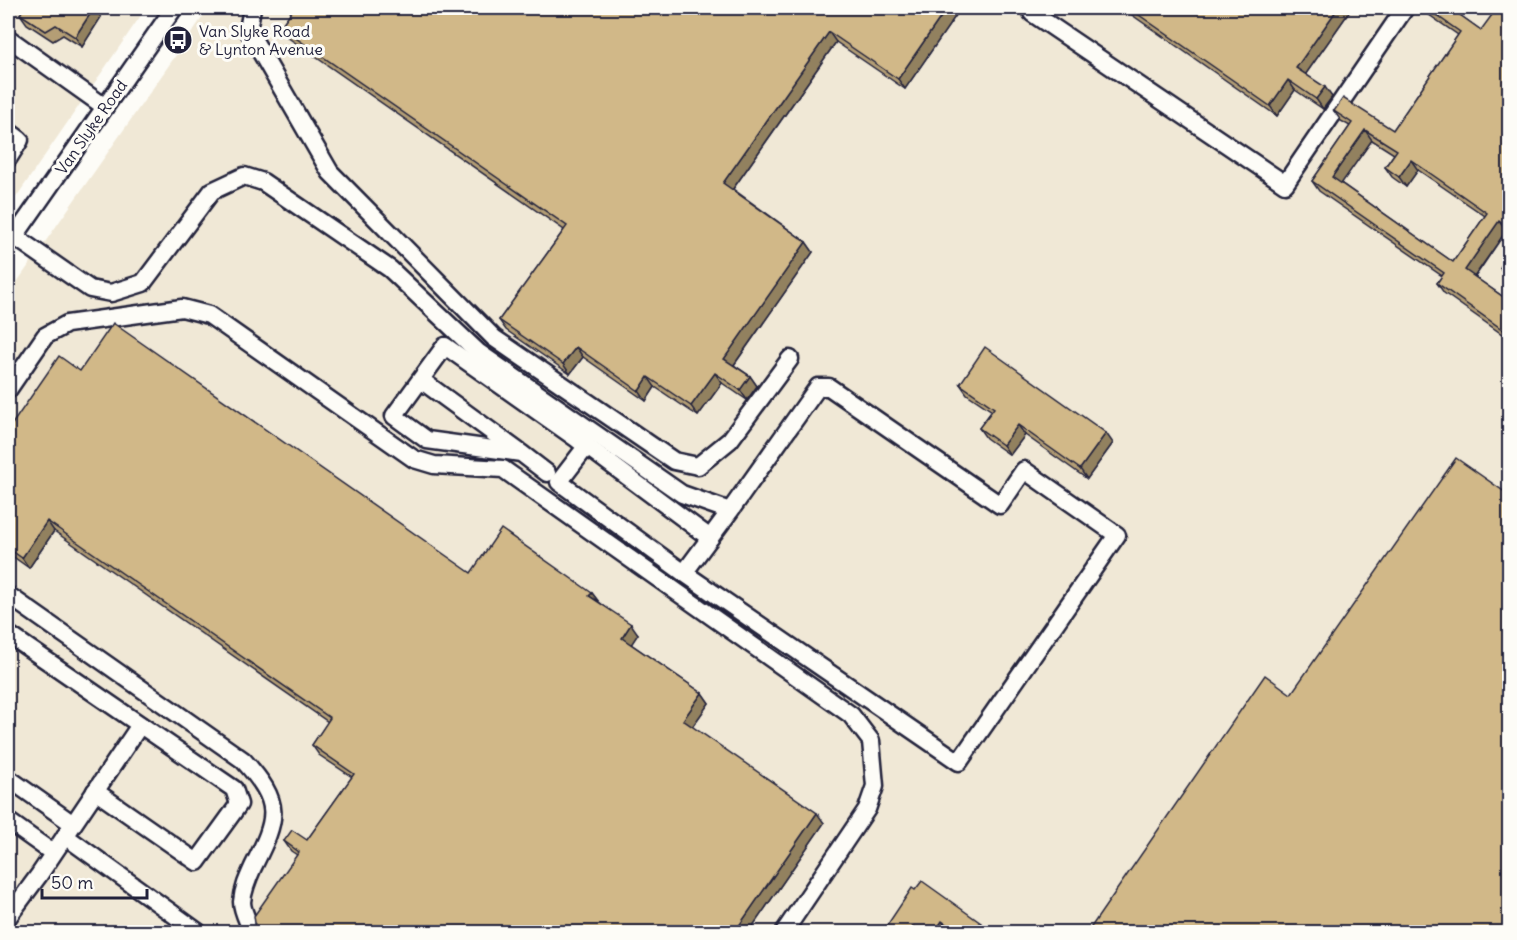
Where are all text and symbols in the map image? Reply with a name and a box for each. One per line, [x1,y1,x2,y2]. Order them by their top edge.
place label: Van Slyke Road & Lynton Avenue [199,21,323,59]
bus stop icon: Van Slyke Road & Lynton Avenue [162,24,194,56]
street label: Van Slyke Road [51,76,131,178]
scale bar [42,862,147,900]
text: 50 m [51,871,93,894]

